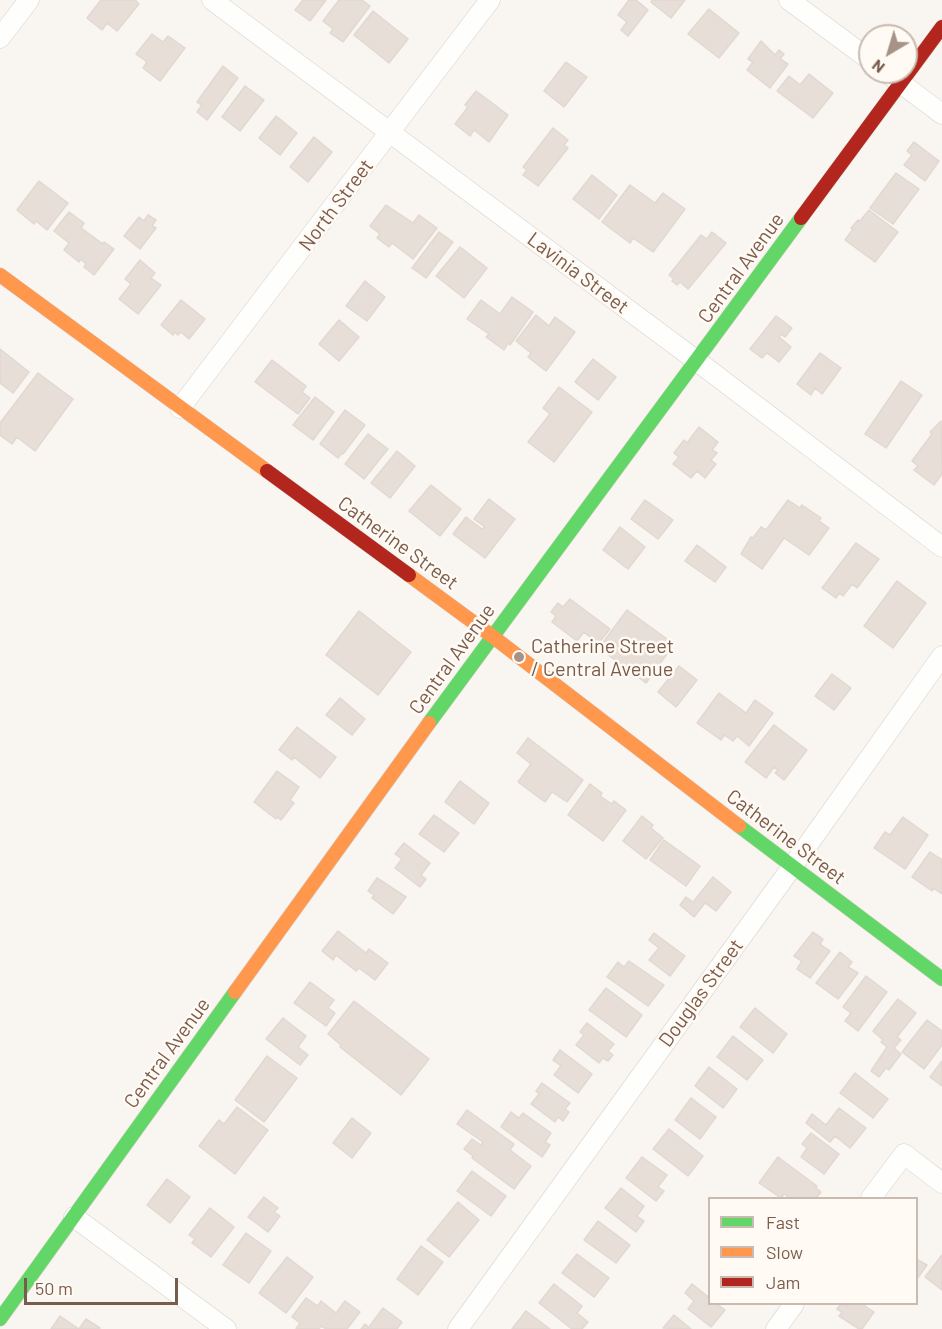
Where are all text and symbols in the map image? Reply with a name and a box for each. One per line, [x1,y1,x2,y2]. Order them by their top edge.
north arrow [858,24,918,84]
text: N [868,56,888,78]
street label: North Street [294,154,378,256]
street label: Central Avenue [693,208,789,328]
street label: Lavinia Street [523,227,633,319]
street label: Catherine Street [333,491,463,595]
street label: Central Avenue [404,599,500,719]
place label: Catherine Street / Central Avenue [531,634,674,681]
marker: Catherine Street / Central Avenue [512,650,526,664]
street label: Catherine Street [722,784,850,890]
street label: Douglas Street [654,934,748,1052]
street label: Central Avenue [119,993,215,1113]
legend [708,1197,918,1305]
text: Fast [766,1211,800,1233]
text: Slow [766,1241,803,1263]
scale bar [27,1266,182,1304]
text: Jam [766,1271,800,1293]
text: 50 m [35,1277,73,1299]

